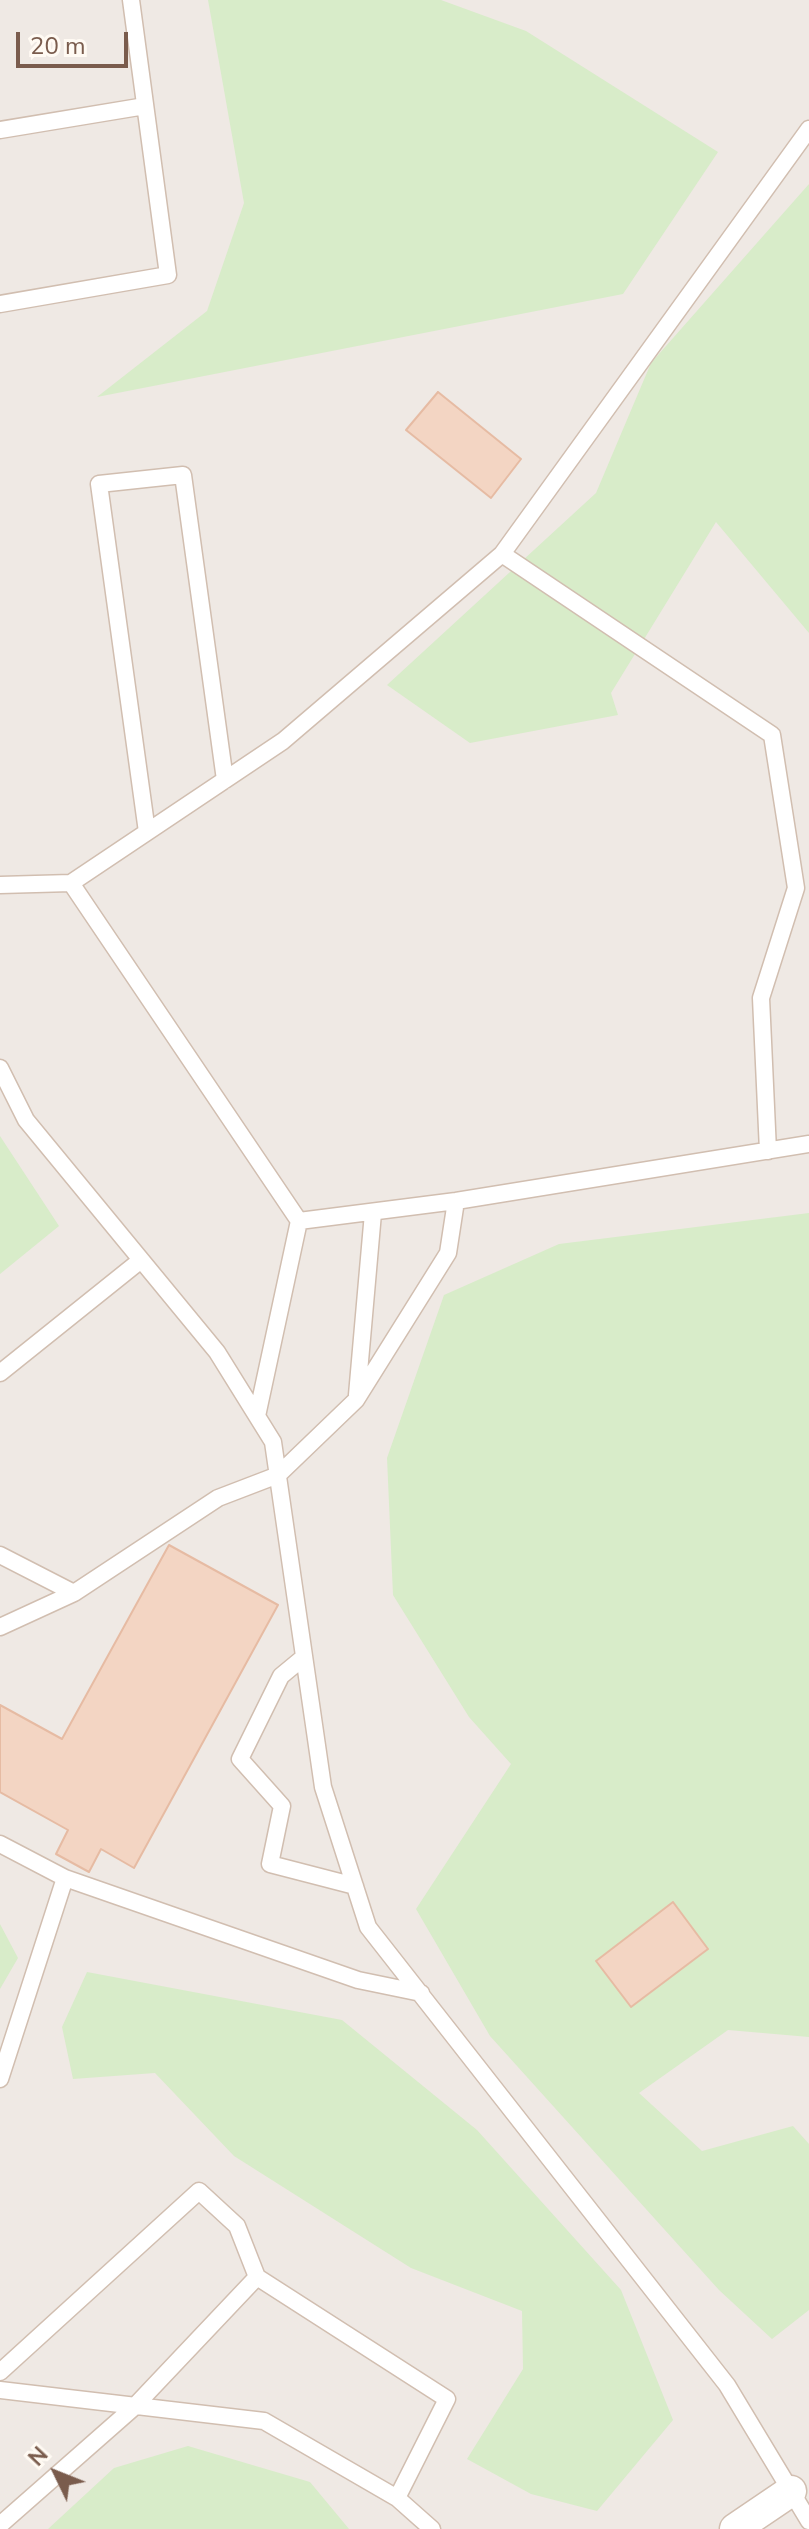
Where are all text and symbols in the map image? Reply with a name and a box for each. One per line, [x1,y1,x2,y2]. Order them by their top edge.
scale bar [20,16,132,66]
text: 20 m [30,30,86,62]
north arrow [16,2433,96,2513]
text: N [22,2440,55,2473]

